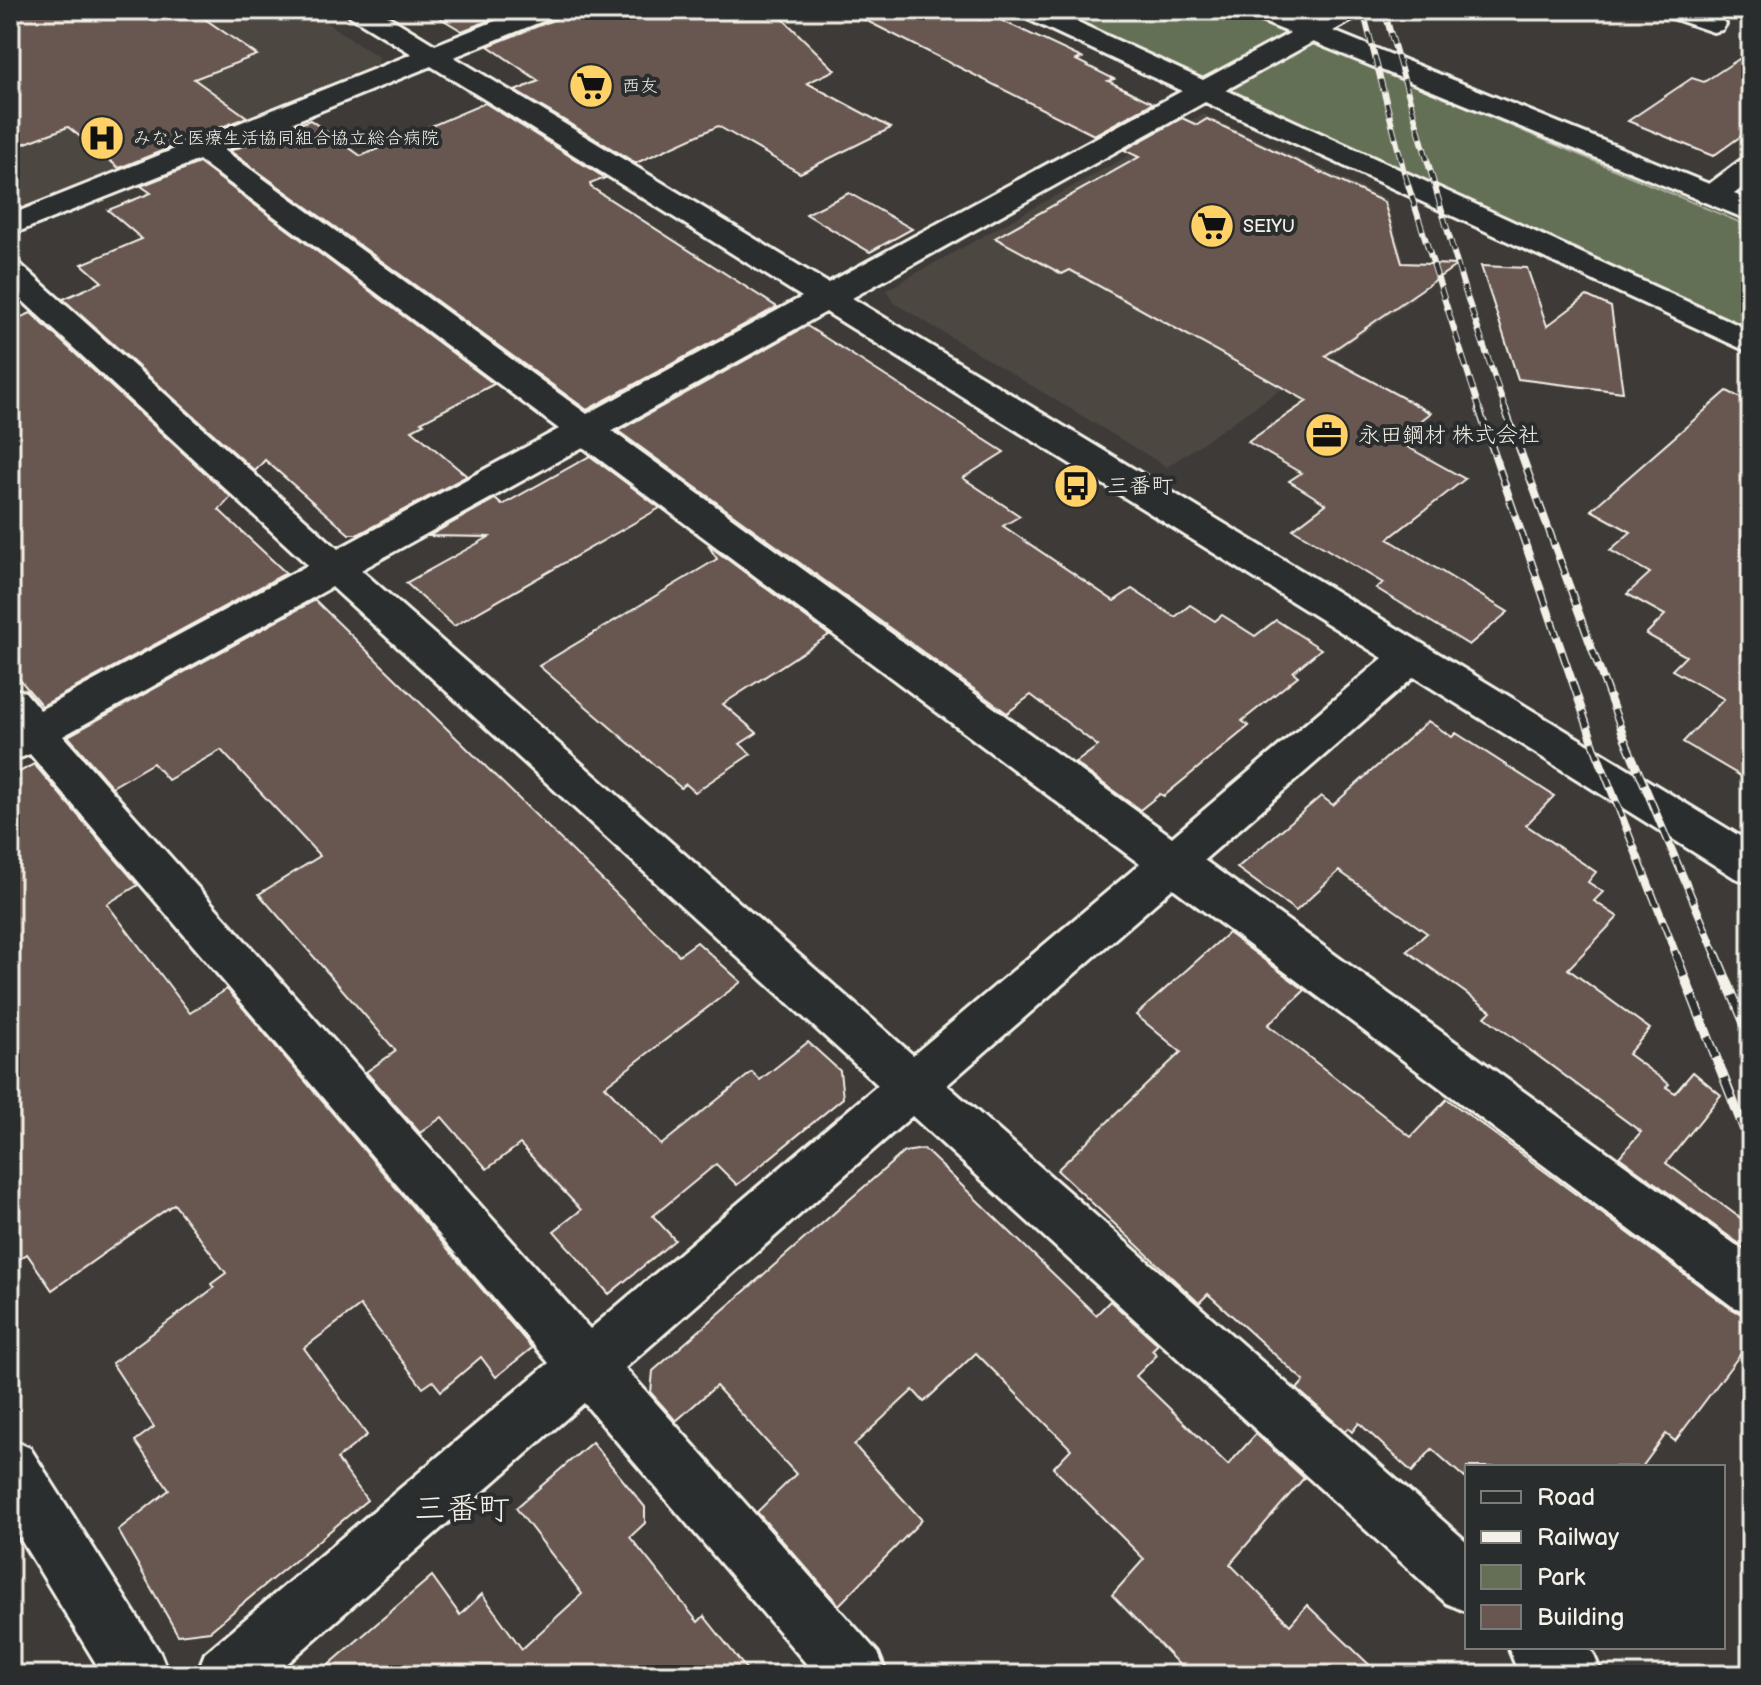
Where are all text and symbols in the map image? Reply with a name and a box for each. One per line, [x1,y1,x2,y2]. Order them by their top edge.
supermarket icon: 西友 [567,62,615,110]
place label: 西友 [622,76,658,97]
hospital icon: みなと医療生活協同組合協立総合病院 [78,114,126,162]
place label: みなと医療生活協同組合協立総合病院 [133,128,439,149]
supermarket icon: SEIYU [1188,202,1236,250]
place label: SEIYU [1243,216,1295,237]
office icon: 永田鋼材 株式会社 [1303,411,1351,459]
place label: 永田鋼材 株式会社 [1358,422,1540,449]
bus stop icon: 三番町 [1052,462,1100,510]
place label: 三番町 [1107,473,1173,500]
legend [1465,1465,1725,1649]
text: Road [1537,1483,1595,1512]
district label: 三番町 [414,1490,510,1529]
text: Railway [1537,1523,1619,1552]
text: Park [1537,1563,1585,1592]
text: Building [1537,1603,1624,1632]

